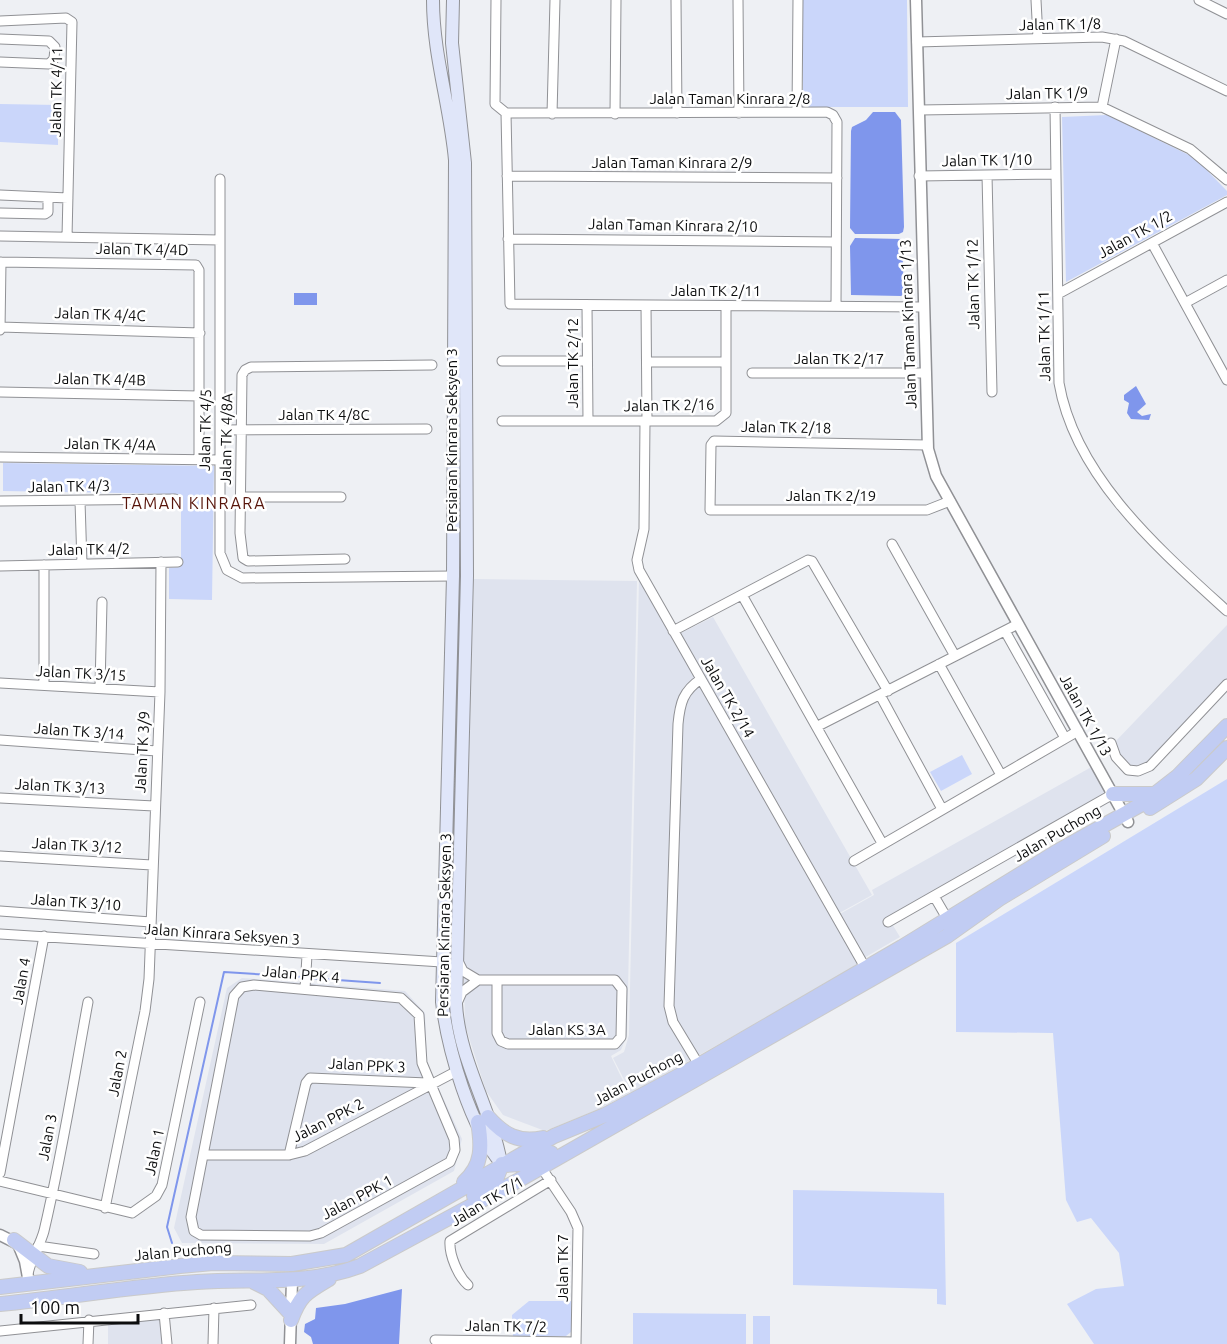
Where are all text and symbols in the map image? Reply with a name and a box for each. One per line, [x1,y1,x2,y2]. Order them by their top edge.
street label: Jalan TK 1/8 [1019,15,1101,33]
street label: Jalan TK 4/11 [47,47,65,137]
street label: Jalan TK 1/9 [1006,84,1088,102]
street label: Jalan Taman Kinrara 2/8 [649,90,811,107]
street label: Jalan TK 1/10 [942,151,1032,169]
street label: Jalan Taman Kinrara 2/9 [591,154,753,171]
street label: Jalan TK 1/2 [1095,207,1175,261]
street label: Jalan Taman Kinrara 2/10 [588,215,758,235]
street label: Jalan Taman Kinrara 1/13 [897,239,919,409]
street label: Jalan TK 1/12 [964,239,982,329]
street label: Jalan TK 4/4D [96,240,188,258]
street label: Jalan TK 2/11 [671,282,761,299]
street label: Jalan TK 1/11 [1035,291,1053,381]
street label: Jalan TK 4/4C [54,304,146,324]
street label: Jalan TK 2/12 [564,318,581,408]
street label: Persiaran Kinrara Seksyen 3 [443,348,460,532]
street label: Jalan TK 2/17 [794,350,884,367]
street label: Jalan TK 4/4B [54,370,146,388]
street label: Jalan TK 4/5 [196,389,214,471]
street label: Jalan TK 4/8A [217,393,235,485]
street label: Jalan TK 2/16 [624,396,714,414]
street label: Jalan TK 4/8C [278,406,370,423]
street label: Jalan TK 2/18 [741,418,831,436]
street label: Jalan TK 4/4A [64,435,156,453]
street label: Jalan TK 4/3 [28,477,110,495]
street label: Jalan TK 2/19 [786,487,876,504]
district label: TAMAN KINRARA [122,494,266,512]
street label: Jalan TK 4/2 [48,540,130,558]
street label: Jalan TK 2/14 [698,654,758,740]
street label: Jalan TK 3/15 [35,662,127,684]
street label: Jalan TK 1/13 [1057,671,1115,759]
street label: Jalan TK 3/9 [131,711,153,793]
street label: Jalan TK 3/14 [33,719,125,743]
street label: Jalan TK 3/13 [14,775,106,797]
street label: Jalan Puchong [1010,801,1104,865]
street label: Persiaran Kinrara Seksyen 3 [434,833,454,1017]
street label: Jalan TK 3/12 [31,834,123,856]
street label: Jalan TK 3/10 [30,890,122,914]
street label: Jalan Kinrara Seksyen 3 [143,920,301,948]
street label: Jalan 4 [9,956,33,1006]
street label: Jalan PPK 4 [262,962,340,986]
street label: Jalan KS 3A [528,1021,606,1038]
street label: Jalan 2 [104,1048,130,1098]
street label: Jalan Puchong [591,1048,685,1108]
street label: Jalan PPK 3 [328,1054,406,1076]
street label: Jalan PPK 2 [290,1095,366,1145]
street label: Jalan 3 [34,1112,60,1162]
street label: Jalan 1 [141,1127,167,1177]
street label: Jalan PPK 1 [319,1171,395,1223]
street label: Jalan TK 7/1 [447,1173,527,1229]
street label: Jalan TK 7 [554,1234,571,1302]
street label: Jalan Puchong [134,1238,232,1264]
scale bar [21,1287,138,1325]
text: 100 m [30,1297,80,1317]
street label: Jalan TK 7/2 [465,1317,547,1335]

